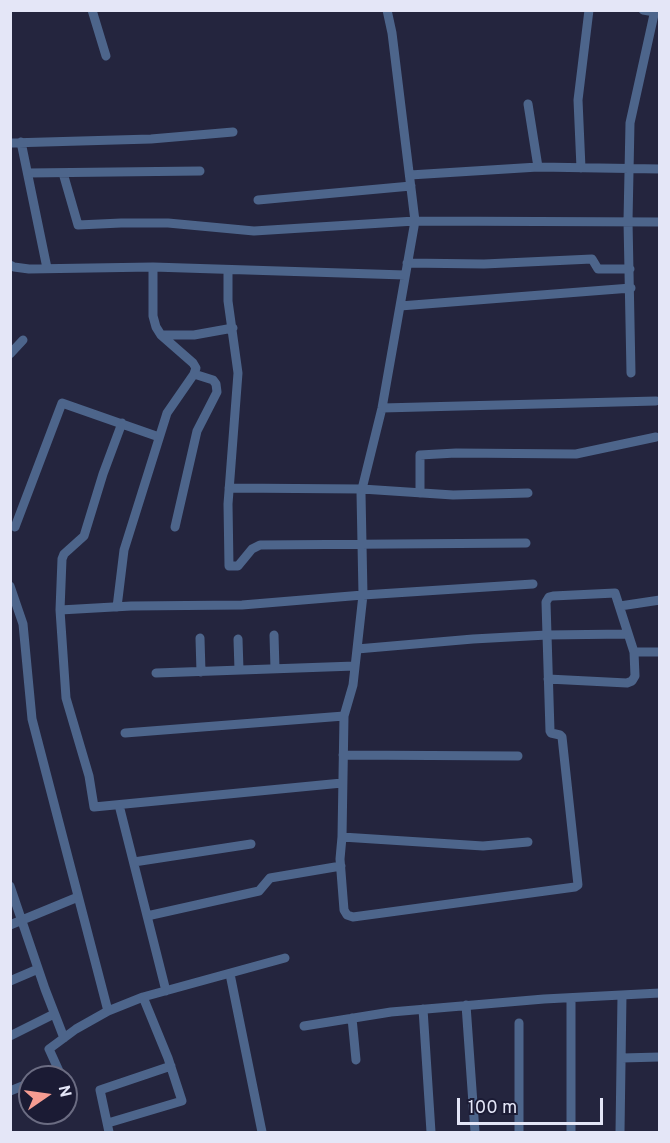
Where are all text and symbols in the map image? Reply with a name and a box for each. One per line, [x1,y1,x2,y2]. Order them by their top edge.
north arrow [18,1065,78,1125]
text: N [53,1084,75,1099]
scale bar [460,1086,606,1124]
text: 100 m [468,1097,517,1120]

